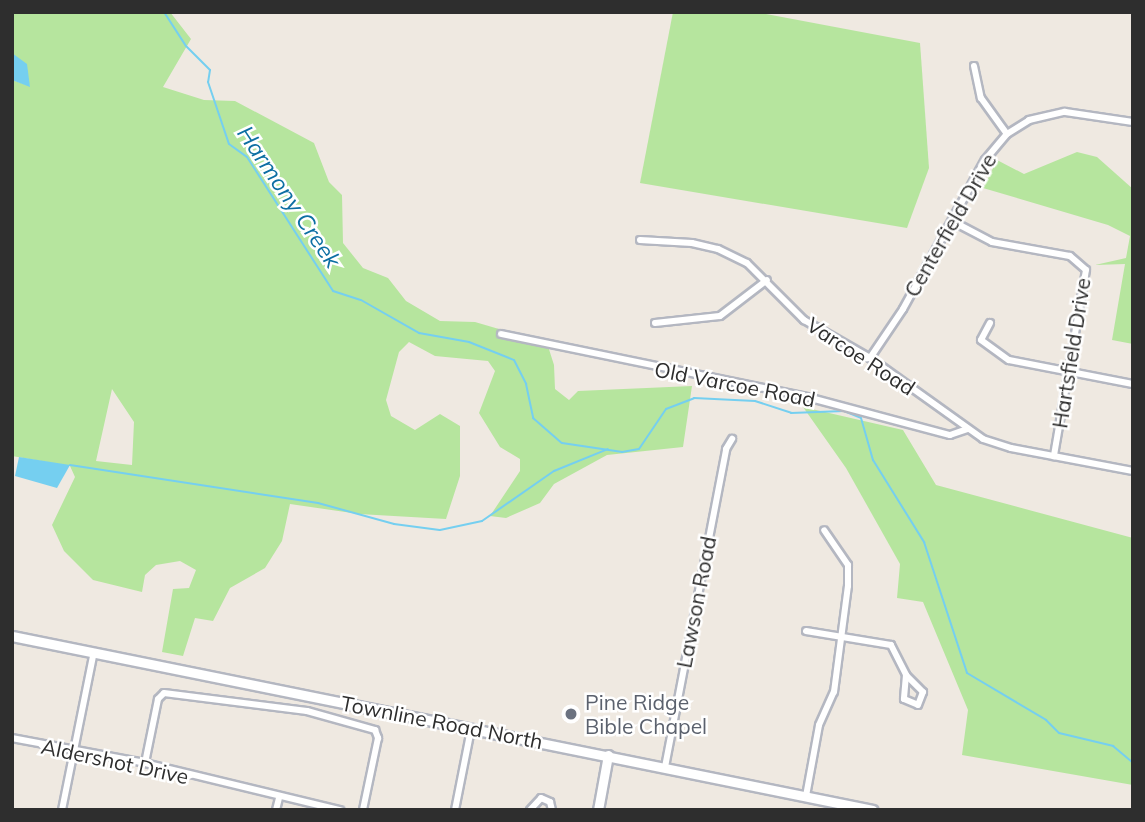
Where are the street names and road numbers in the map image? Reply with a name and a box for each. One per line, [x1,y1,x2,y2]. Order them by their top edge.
street label: Centerfield Drive [899,149,1001,301]
street label: Hartsfield Drive [1047,276,1095,430]
street label: Varcoe Road [802,312,920,400]
street label: Old Varcoe Road [652,356,818,412]
street label: Lawson Road [671,534,721,670]
street label: Townline Road North [339,690,545,754]
street label: Aldershot Drive [39,733,191,789]

